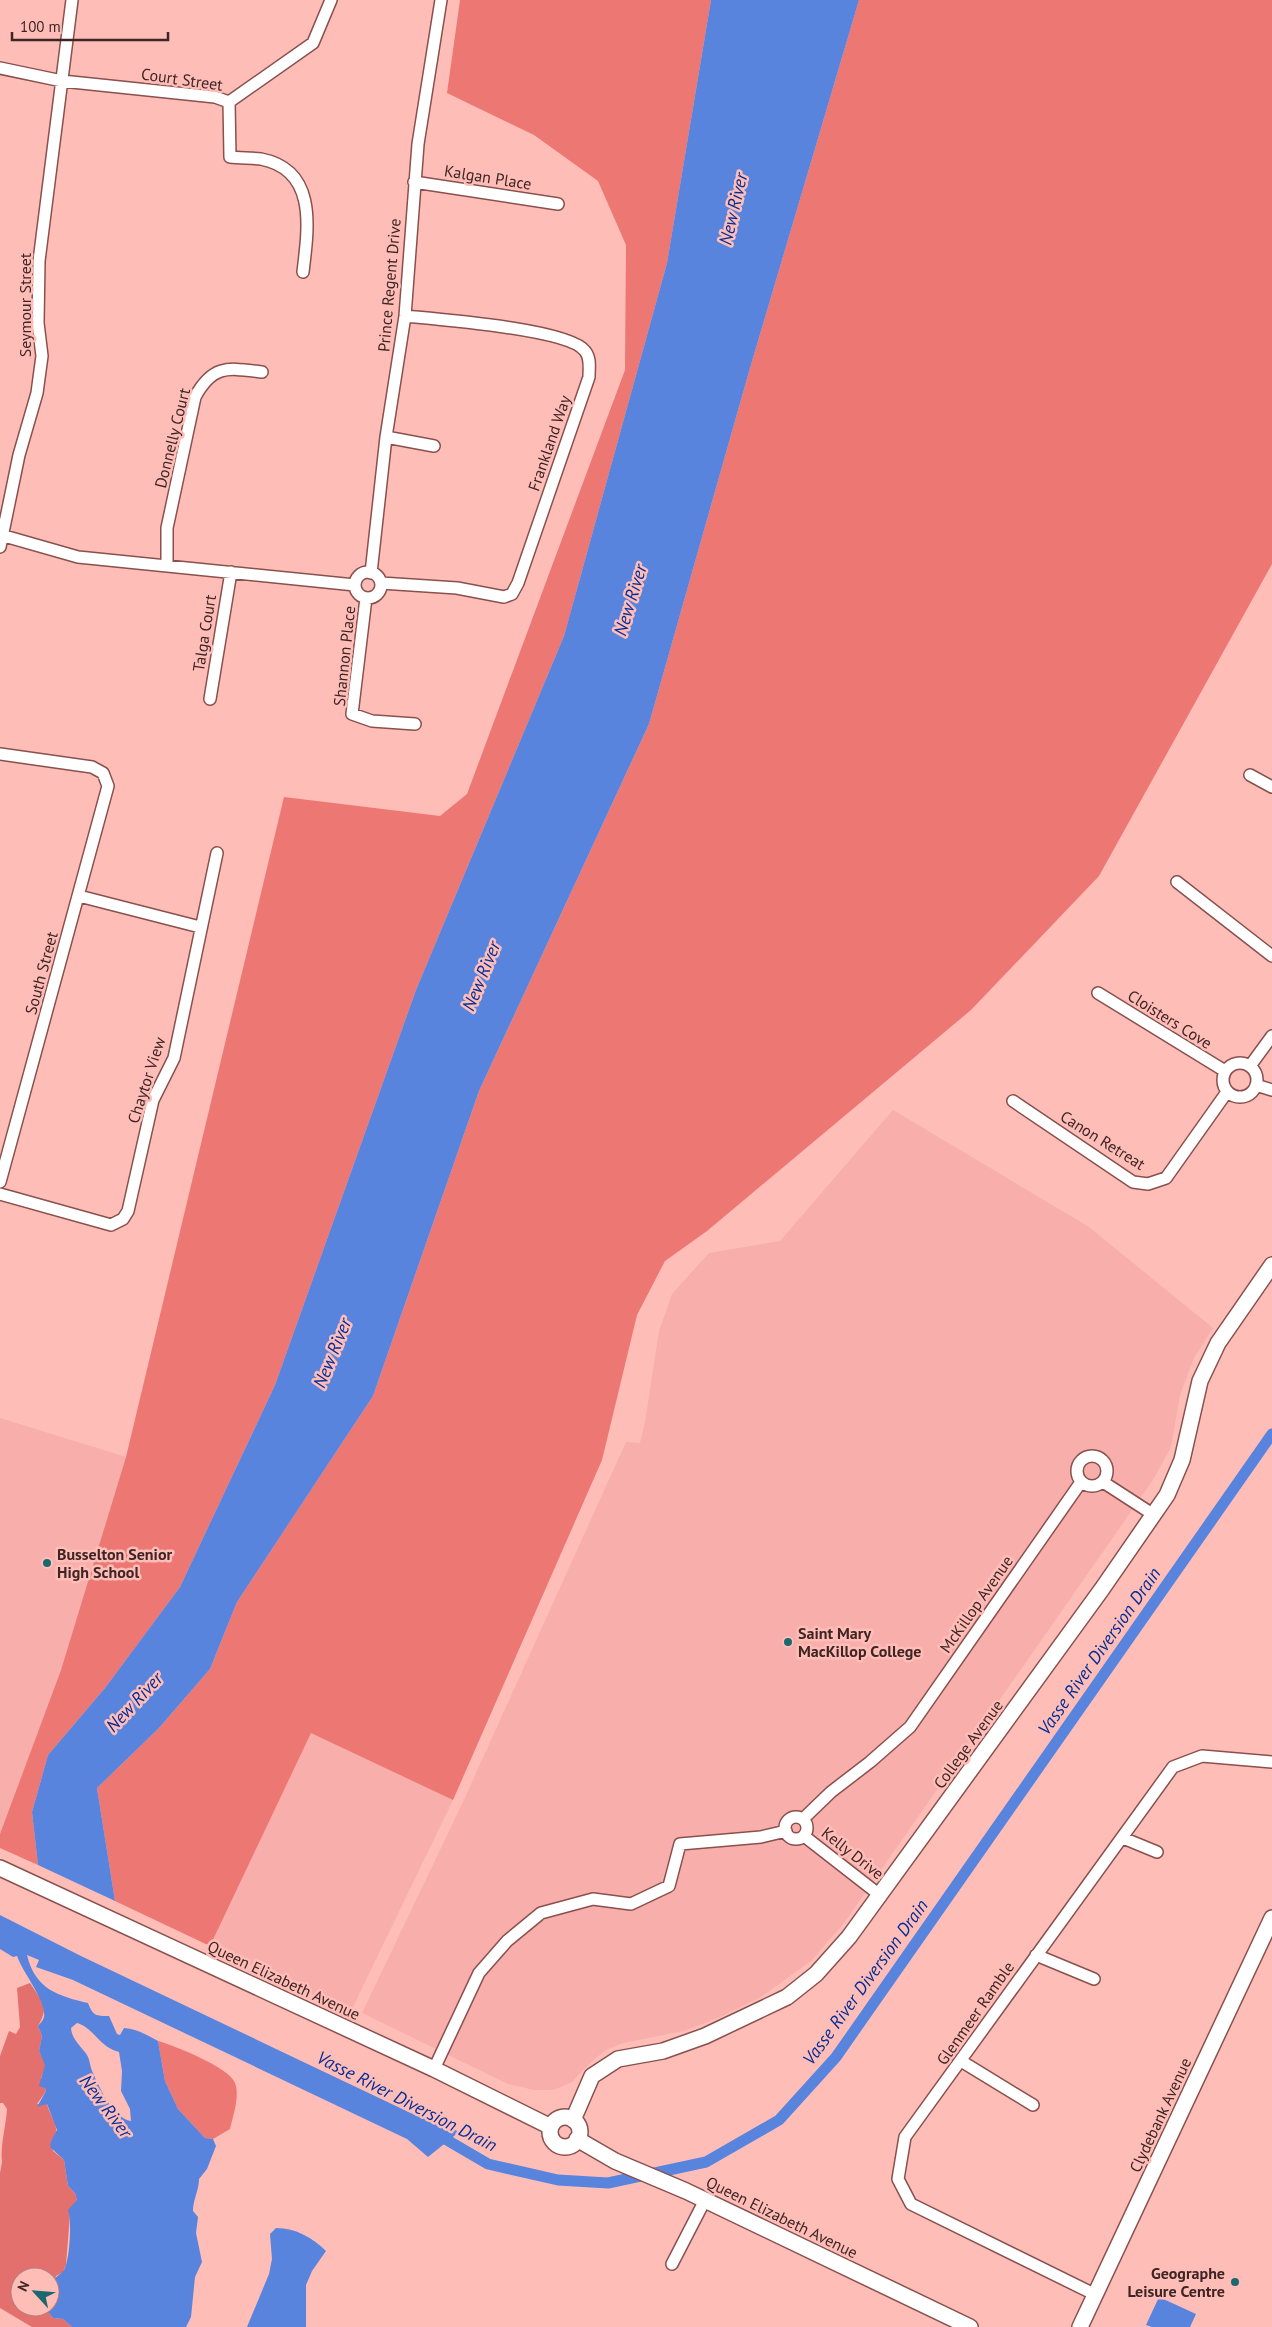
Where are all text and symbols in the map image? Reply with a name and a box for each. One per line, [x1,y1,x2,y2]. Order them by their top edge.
scale bar [12,10,169,42]
text: 100 m [20,17,61,36]
street label: Court Street [140,63,225,95]
street label: Kalgan Place [443,160,533,194]
water label: New River [714,170,753,247]
street label: Prince Regent Drive [373,217,405,353]
street label: Seymour Street [15,252,35,357]
street label: Donnelly Court [150,385,194,490]
street label: Frankland Way [523,392,575,494]
water label: New River [608,561,652,638]
street label: Talga Court [188,592,220,673]
street label: Shannon Place [329,605,359,707]
street label: South Street [20,929,62,1017]
water label: New River [457,937,506,1014]
street label: Cloisters Cove [1124,985,1216,1053]
street label: Chaytor View [123,1034,169,1126]
street label: Canon Retreat [1057,1106,1150,1174]
water label: New River [308,1314,357,1391]
place label: Busselton Senior High School [57,1544,172,1582]
street label: McKillop Avenue [935,1551,1017,1657]
marker: Busselton Senior High School [41,1557,53,1569]
water label: Vasse River Diversion Drain [1032,1563,1166,1739]
place label: Saint Mary MacKillop College [798,1623,922,1661]
marker: Saint Mary MacKillop College [782,1636,794,1648]
water label: New River [101,1667,168,1737]
street label: College Avenue [929,1696,1007,1792]
street label: Kelly Drive [818,1822,888,1884]
water label: Vasse River Diversion Drain [797,1895,933,2069]
street label: Queen Elizabeth Avenue [205,1936,363,2024]
street label: Glenmeer Ramble [932,1957,1018,2069]
water label: Vasse River Diversion Drain [313,2045,501,2157]
street label: Clydebank Avenue [1125,2054,1195,2176]
water label: New River [75,2070,138,2143]
street label: Queen Elizabeth Avenue [703,2172,861,2262]
place label: Geographe Leisure Centre [1127,2263,1225,2301]
north arrow [10,2267,60,2317]
marker: Geographe Leisure Centre [1229,2276,1241,2288]
text: N [13,2278,33,2294]

